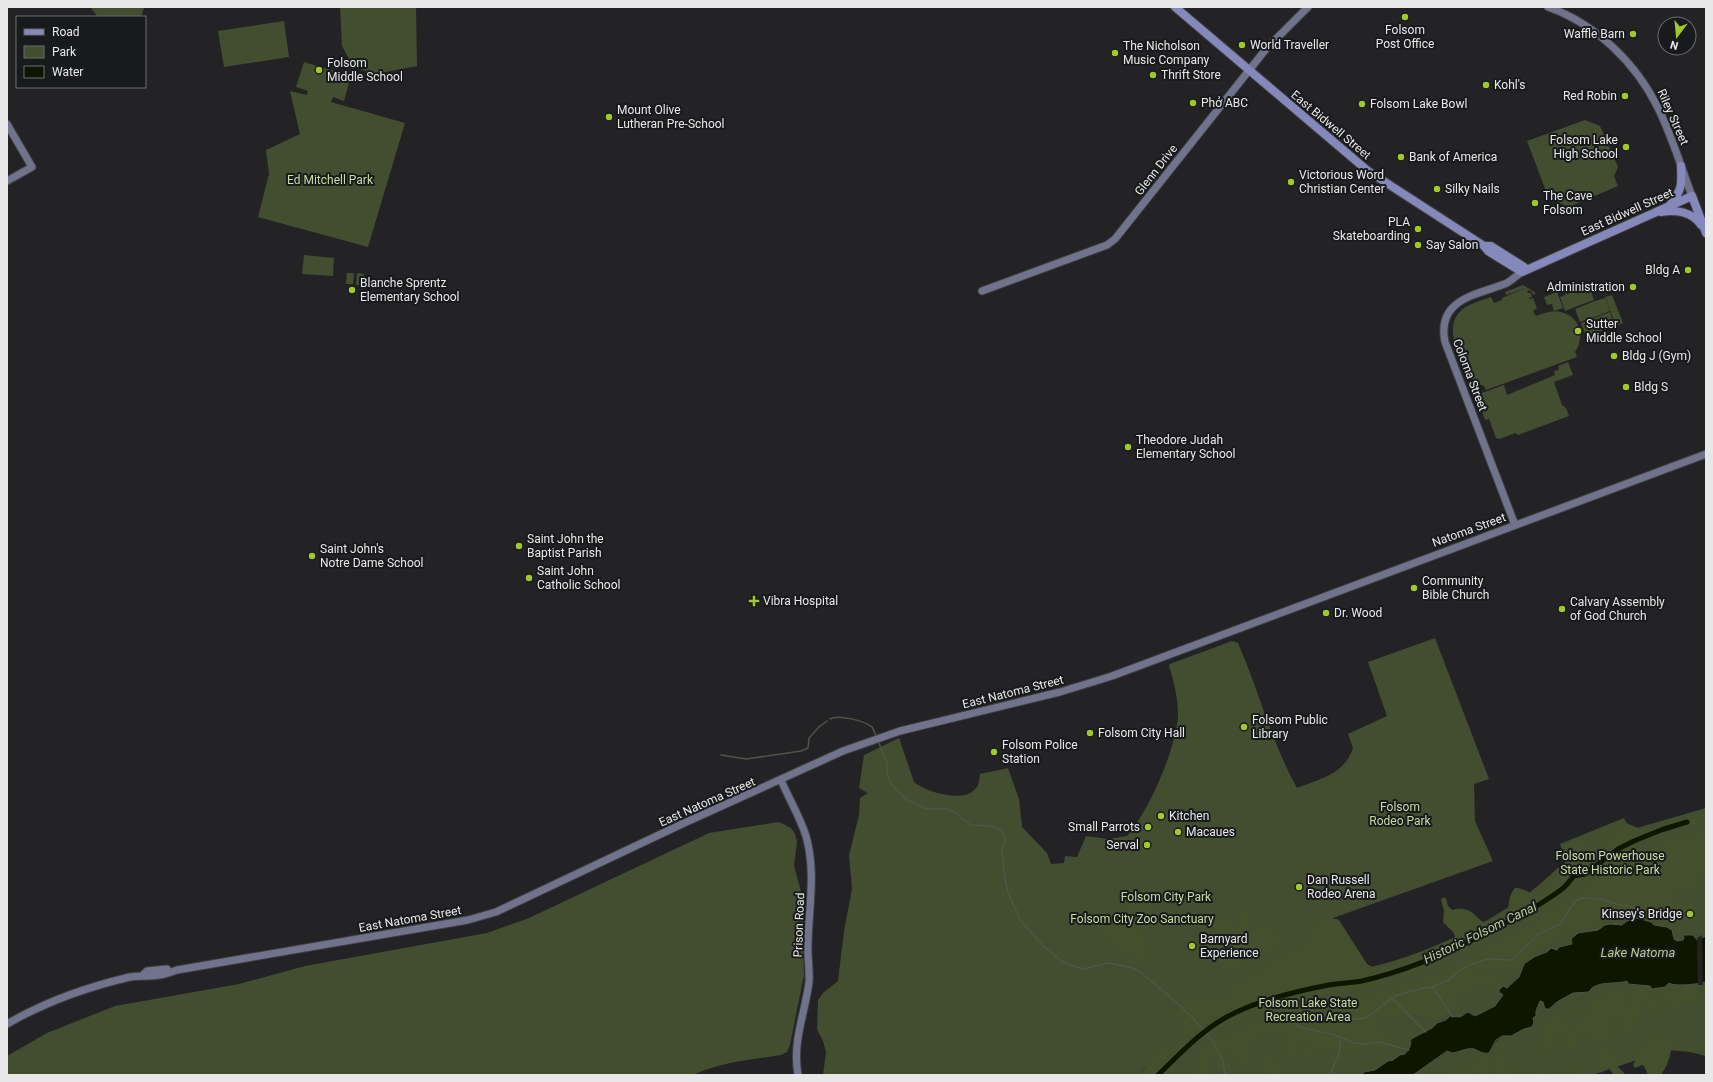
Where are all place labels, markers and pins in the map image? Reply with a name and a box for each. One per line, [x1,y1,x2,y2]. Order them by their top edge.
marker: Folsom Post Office [1400,12,1410,22]
place label: Folsom Post Office [1376,23,1434,51]
place label: Waffle Barn [1564,27,1625,41]
marker: Waffle Barn [1628,29,1638,39]
place label: World Traveller [1250,38,1329,52]
place label: The Nicholson Music Company [1123,39,1210,67]
marker: World Traveller [1237,40,1247,50]
marker: The Nicholson Music Company [1110,48,1120,58]
place label: Folsom Middle School [327,56,403,84]
marker: Folsom Middle School [314,65,324,75]
place label: Thrift Store [1161,68,1221,82]
marker: Thrift Store [1148,70,1158,80]
place label: Kohl's [1494,78,1526,92]
marker: Kohl's [1481,80,1491,90]
place label: Red Robin [1563,89,1617,103]
marker: Red Robin [1620,91,1630,101]
place label: Phở ABC [1201,96,1248,110]
place label: Folsom Lake Bowl [1370,97,1467,111]
marker: Phở ABC [1188,98,1198,108]
marker: Folsom Lake Bowl [1357,99,1367,109]
place label: Mount Olive Lutheran Pre-School [617,103,725,131]
marker: Mount Olive Lutheran Pre-School [604,112,614,122]
place label: Folsom Lake High School [1550,133,1618,161]
marker: Folsom Lake High School [1621,142,1631,152]
place label: Bank of America [1409,150,1497,164]
marker: Bank of America [1396,152,1406,162]
place label: Victorious Word Christian Center [1299,168,1385,196]
marker: Victorious Word Christian Center [1286,177,1296,187]
place label: Silky Nails [1445,182,1500,196]
marker: Silky Nails [1432,184,1442,194]
place label: The Cave Folsom [1543,189,1592,217]
marker: The Cave Folsom [1530,198,1540,208]
place label: PLA Skateboarding [1333,215,1410,243]
marker: PLA Skateboarding [1413,224,1423,234]
place label: Say Salon [1426,238,1478,252]
marker: Say Salon [1413,240,1423,250]
place label: Bldg A [1645,263,1680,277]
marker: Bldg A [1683,265,1693,275]
place label: Blanche Sprentz Elementary School [360,276,460,304]
place label: Administration [1547,280,1625,294]
marker: Administration [1628,282,1638,292]
marker: Blanche Sprentz Elementary School [347,285,357,295]
place label: Sutter Middle School [1586,317,1662,345]
marker: Sutter Middle School [1573,326,1583,336]
place label: Bldg J (Gym) [1622,349,1691,363]
marker: Bldg J (Gym) [1609,351,1619,361]
place label: Bldg S [1634,380,1668,394]
marker: Bldg S [1621,382,1631,392]
place label: Theodore Judah Elementary School [1136,433,1236,461]
marker: Theodore Judah Elementary School [1123,442,1133,452]
place label: Saint John the Baptist Parish [527,532,604,560]
marker: Saint John the Baptist Parish [514,541,524,551]
place label: Saint John's Notre Dame School [320,542,424,570]
marker: Saint John's Notre Dame School [307,551,317,561]
place label: Saint John Catholic School [537,564,620,592]
marker: Saint John Catholic School [524,573,534,583]
place label: Community Bible Church [1422,574,1489,602]
marker: Community Bible Church [1409,583,1419,593]
place label: Vibra Hospital [763,594,838,608]
marker: Vibra Hospital [748,595,760,607]
place label: Calvary Assembly of God Church [1570,595,1665,623]
marker: Calvary Assembly of God Church [1557,604,1567,614]
place label: Dr. Wood [1334,606,1382,620]
marker: Dr. Wood [1321,608,1331,618]
place label: Folsom Public Library [1252,713,1328,741]
marker: Folsom Public Library [1239,722,1249,732]
place label: Folsom City Hall [1098,726,1185,740]
marker: Folsom City Hall [1085,728,1095,738]
place label: Folsom Police Station [1002,738,1078,766]
marker: Folsom Police Station [989,747,999,757]
place label: Kitchen [1169,809,1209,823]
marker: Kitchen [1156,811,1166,821]
place label: Small Parrots [1068,820,1140,834]
marker: Small Parrots [1143,822,1153,832]
place label: Macaues [1186,825,1235,839]
marker: Macaues [1173,827,1183,837]
place label: Serval [1106,838,1139,852]
marker: Serval [1142,840,1152,850]
place label: Dan Russell Rodeo Arena [1307,873,1376,901]
marker: Dan Russell Rodeo Arena [1294,882,1304,892]
place label: Kinsey's Bridge [1602,907,1682,921]
marker: Kinsey's Bridge [1685,909,1695,919]
place label: Barnyard Experience [1200,932,1259,960]
marker: Barnyard Experience [1187,941,1197,951]

